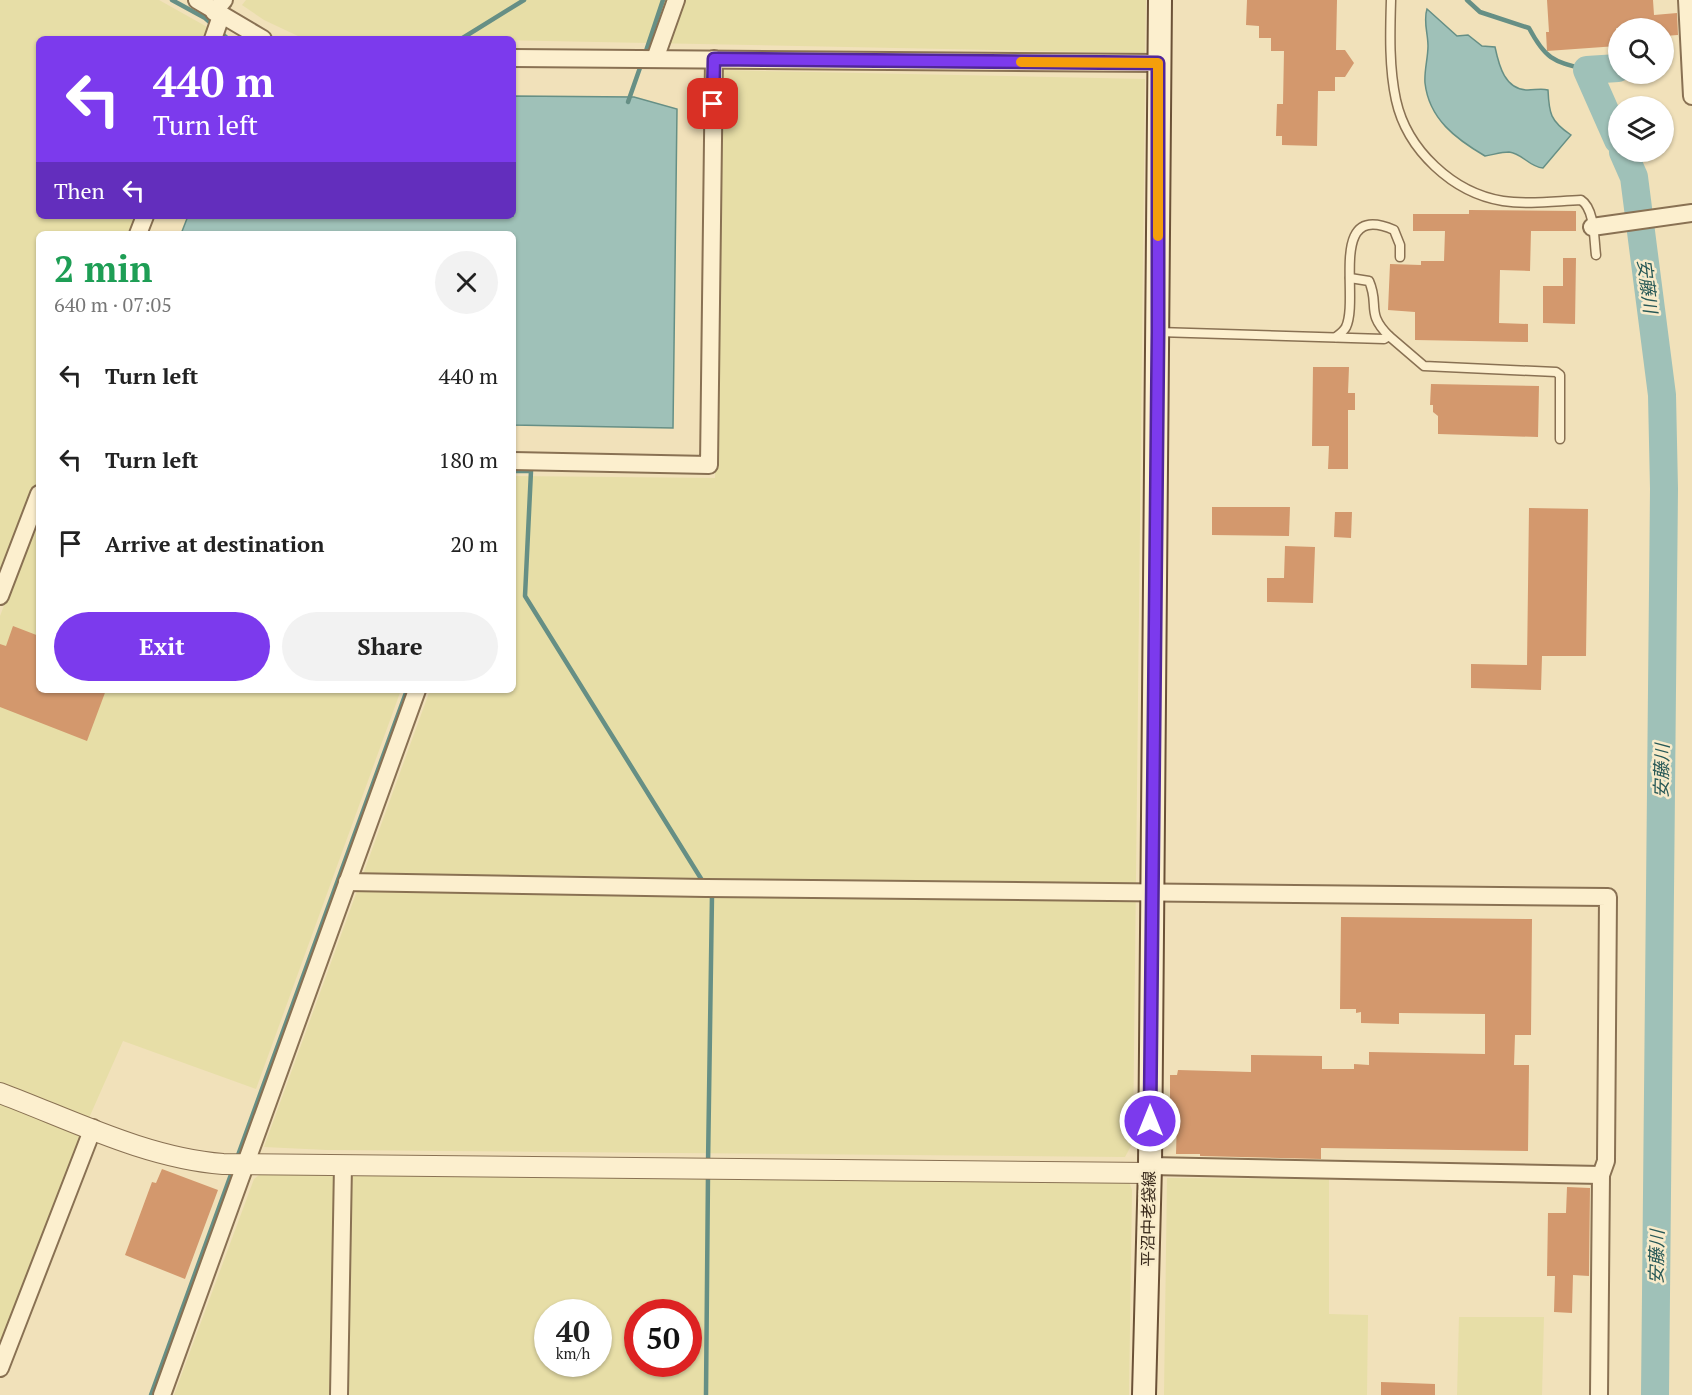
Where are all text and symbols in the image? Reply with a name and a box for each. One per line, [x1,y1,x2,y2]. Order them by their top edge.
map controls [1608,18,1674,162]
button: search [1608,18,1674,84]
text: 440 m [153,53,274,109]
icon: left [54,60,132,138]
pin [687,78,738,129]
icon: arrive [696,87,729,120]
button: layers [1608,96,1674,162]
text: Turn left [153,107,258,143]
icon: left [117,174,150,207]
text: Then [54,176,105,205]
text: 2 min [54,245,152,292]
button: close [435,251,498,314]
water label: 安藤川 [1633,258,1663,316]
text: 640 m · 07:05 [54,291,172,318]
icon: left [54,359,87,392]
text: Turn left [105,361,198,390]
text: 440 m [438,361,498,390]
icon: left [54,443,87,476]
text: Turn left [105,445,198,474]
text: 180 m [438,445,498,474]
icon: arrive [54,527,87,560]
text: Arrive at destination [105,529,324,558]
text: 20 m [450,529,498,558]
button: Exit [54,612,270,681]
button: Share [282,612,498,681]
water label: 安藤川 [1649,742,1674,798]
position arrow [1118,1089,1182,1153]
street label: 平沼中老袋線 [1136,1171,1160,1267]
water label: 安藤川 [1644,1228,1669,1284]
speed limit sign: 50 [624,1299,702,1377]
text: 40 [556,1311,590,1351]
text: km/h [556,1343,590,1363]

